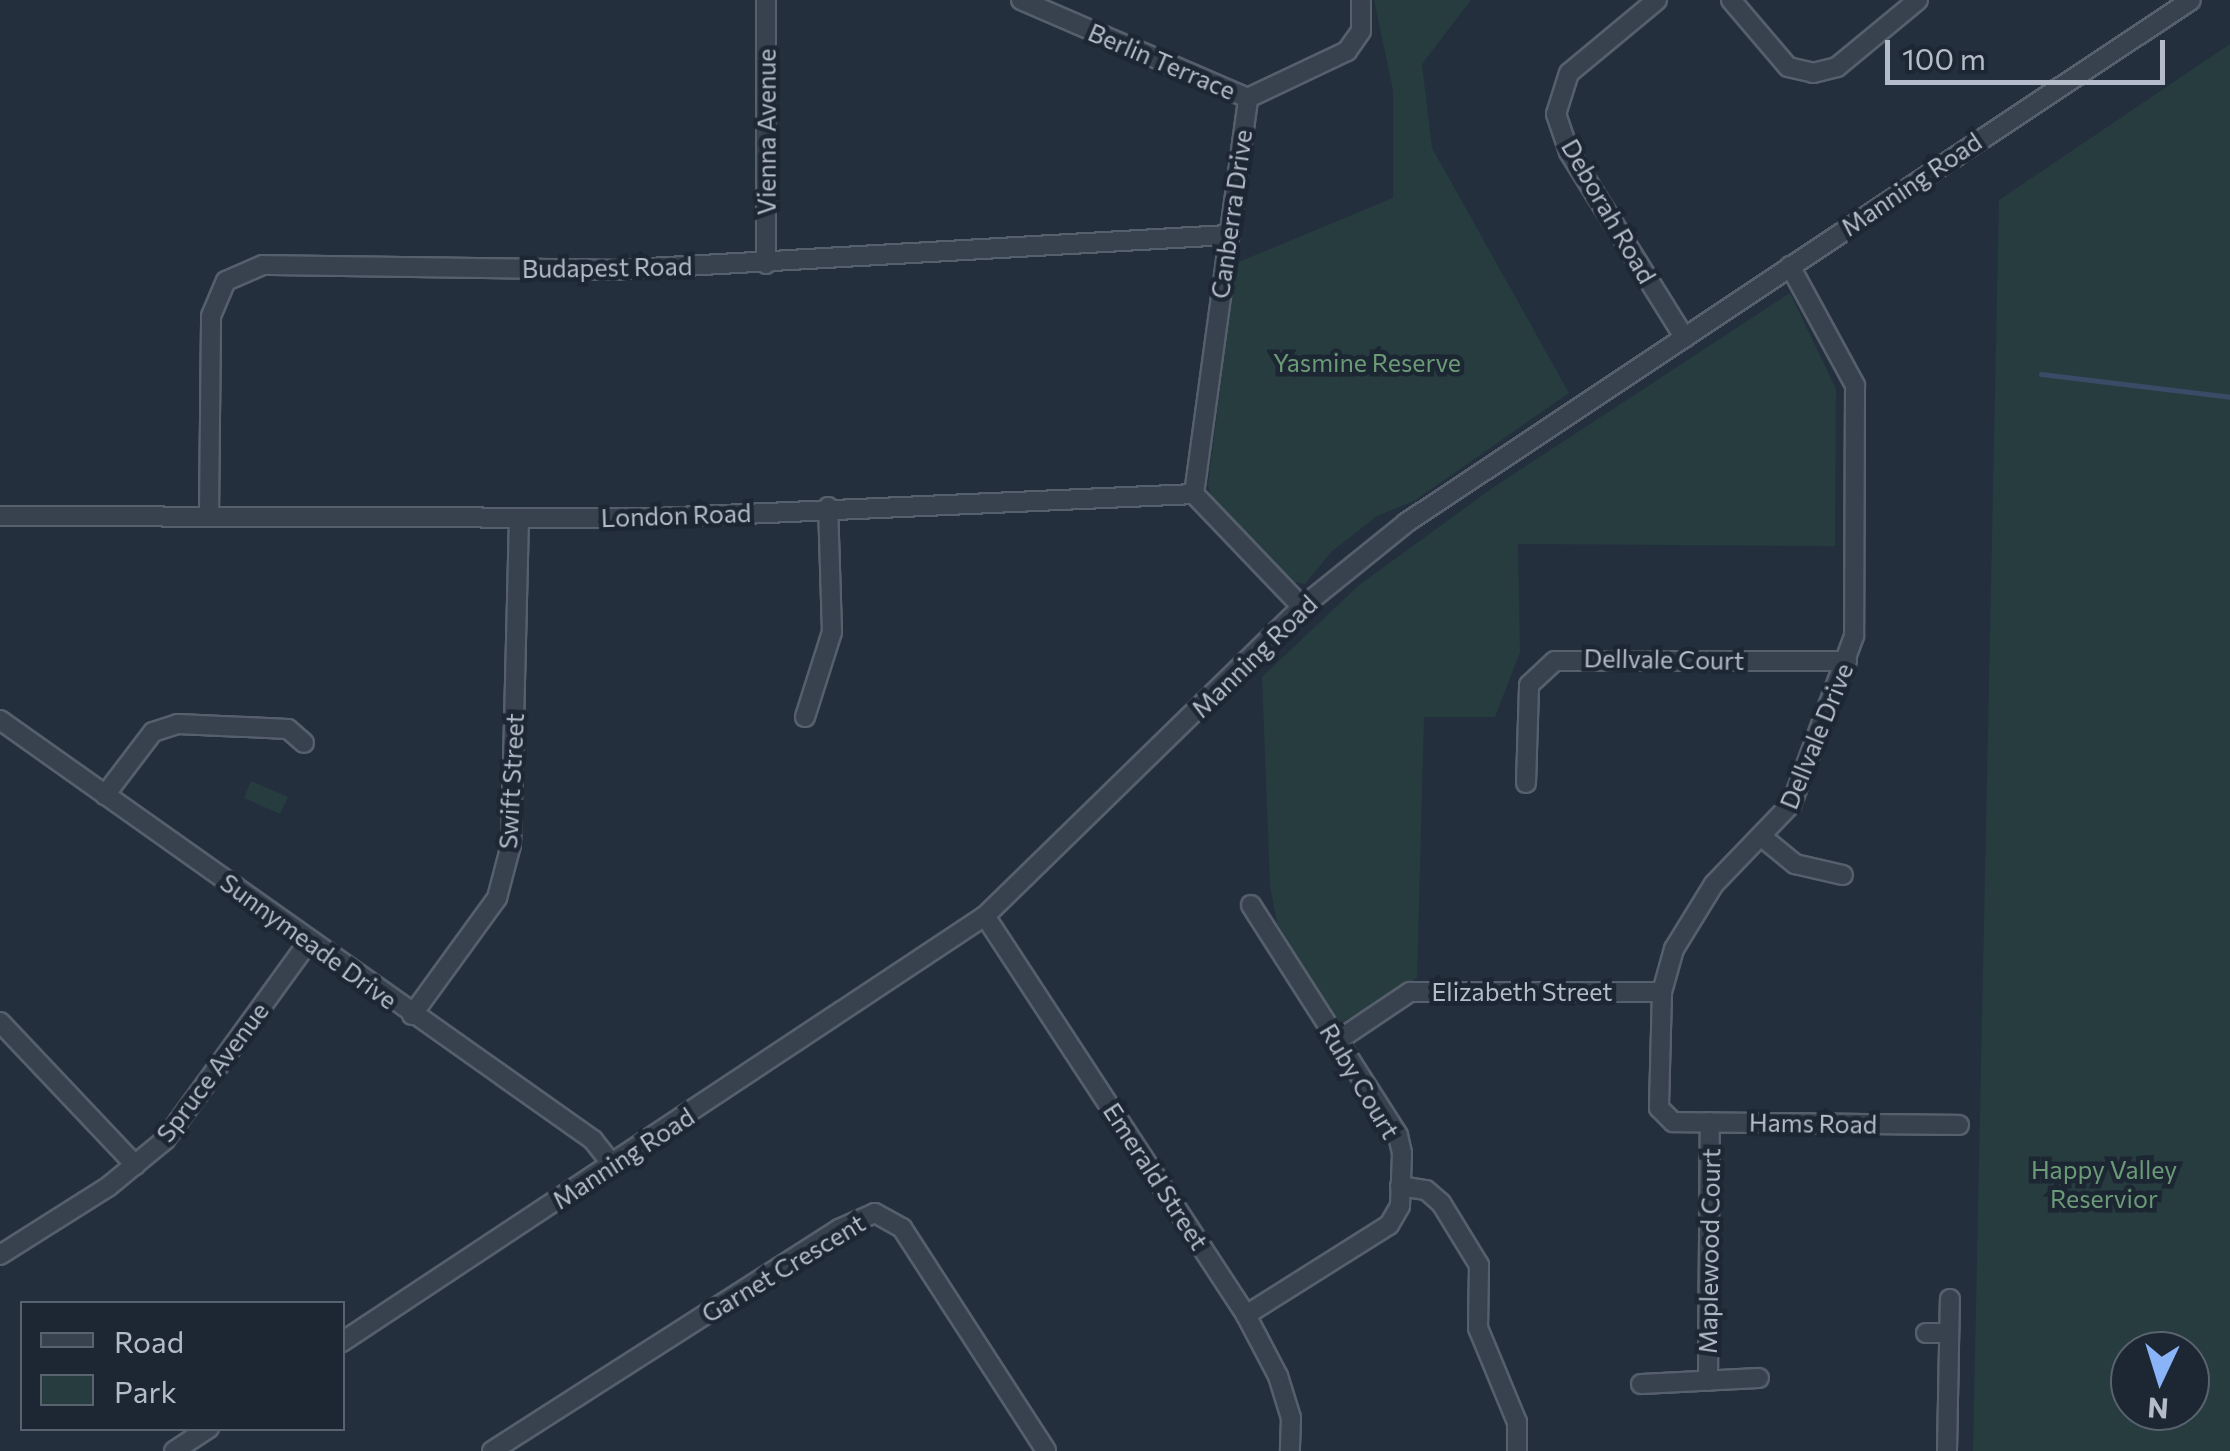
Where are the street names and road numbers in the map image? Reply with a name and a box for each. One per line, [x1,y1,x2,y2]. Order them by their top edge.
street label: Berlin Terrace [1084,17,1240,105]
street label: Vienna Avenue [751,49,781,215]
street label: Manning Road [1835,126,1987,242]
street label: Canberra Drive [1204,128,1258,300]
street label: Deborah Road [1556,134,1662,288]
street label: Budapest Road [522,251,692,283]
street label: London Road [600,497,752,533]
street label: Manning Road [1185,589,1323,723]
street label: Dellvale Court [1583,643,1745,675]
street label: Dellvale Drive [1773,659,1859,813]
street label: Swift Street [492,712,530,850]
street label: Sunnymeade Drive [215,867,403,1015]
street label: Elizabeth Street [1432,976,1612,1006]
street label: Spruce Avenue [150,996,274,1148]
street label: Ruby Court [1314,1018,1406,1144]
street label: Emerald Street [1097,1097,1215,1255]
street label: Manning Road [547,1101,699,1215]
street label: Hams Road [1749,1107,1877,1139]
street label: Maplewood Court [1692,1148,1726,1354]
street label: Garnet Crescent [696,1207,870,1329]

